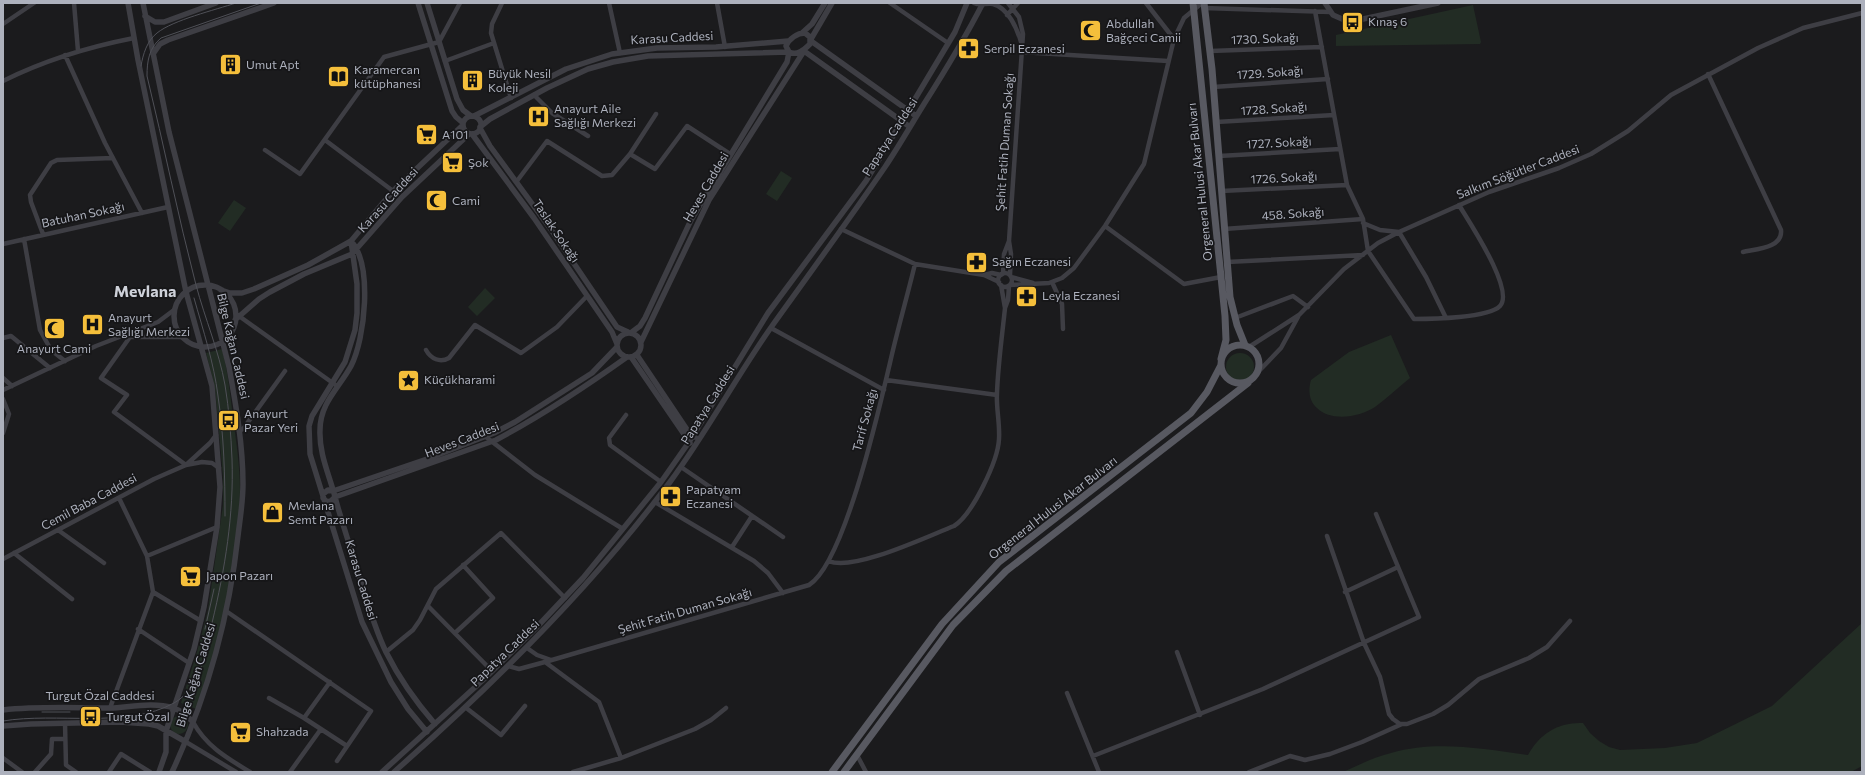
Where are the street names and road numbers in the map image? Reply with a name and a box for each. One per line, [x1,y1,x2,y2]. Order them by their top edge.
street label: Karasu Caddesi [630,28,714,46]
street label: 1730. Sokağı [1231,30,1299,46]
street label: 1729. Sokağı [1236,63,1304,81]
street label: Şehit Fatih Duman Sokağı [992,72,1016,212]
street label: Papatya Caddesi [859,95,920,178]
street label: 1728. Sokağı [1240,99,1308,117]
street label: Orgeneral Hulusi Akar Bulvarı [1184,102,1214,262]
street label: 1727. Sokağı [1246,133,1312,151]
street label: Salkım Söğütler Caddesi [1454,141,1581,201]
street label: Heves Caddesi [679,149,731,224]
street label: Karasu Caddesi [354,164,420,235]
street label: 1726. Sokağı [1250,168,1318,186]
street label: Taslak Sokağı [531,196,583,265]
street label: Batuhan Sokağı [40,198,126,230]
street label: 458. Sokağı [1261,204,1325,222]
street label: Bilge Kağan Caddesi [215,291,253,400]
street label: Papatya Caddesi [677,363,737,446]
street label: Tarif Sokağı [849,387,879,453]
street label: Heves Caddesi [423,418,501,460]
street label: Orgeneral Hulusi Akar Bulvarı [985,453,1119,562]
street label: Cemil Baba Caddesi [38,470,139,532]
street label: Karasu Caddesi [343,538,381,621]
street label: Şehit Fatih Duman Sokağı [616,584,753,636]
street label: Papatya Caddesi [467,616,542,689]
street label: Bilge Kağan Caddesi [173,621,218,729]
street label: Turgut Özal Caddesi [45,688,155,702]

